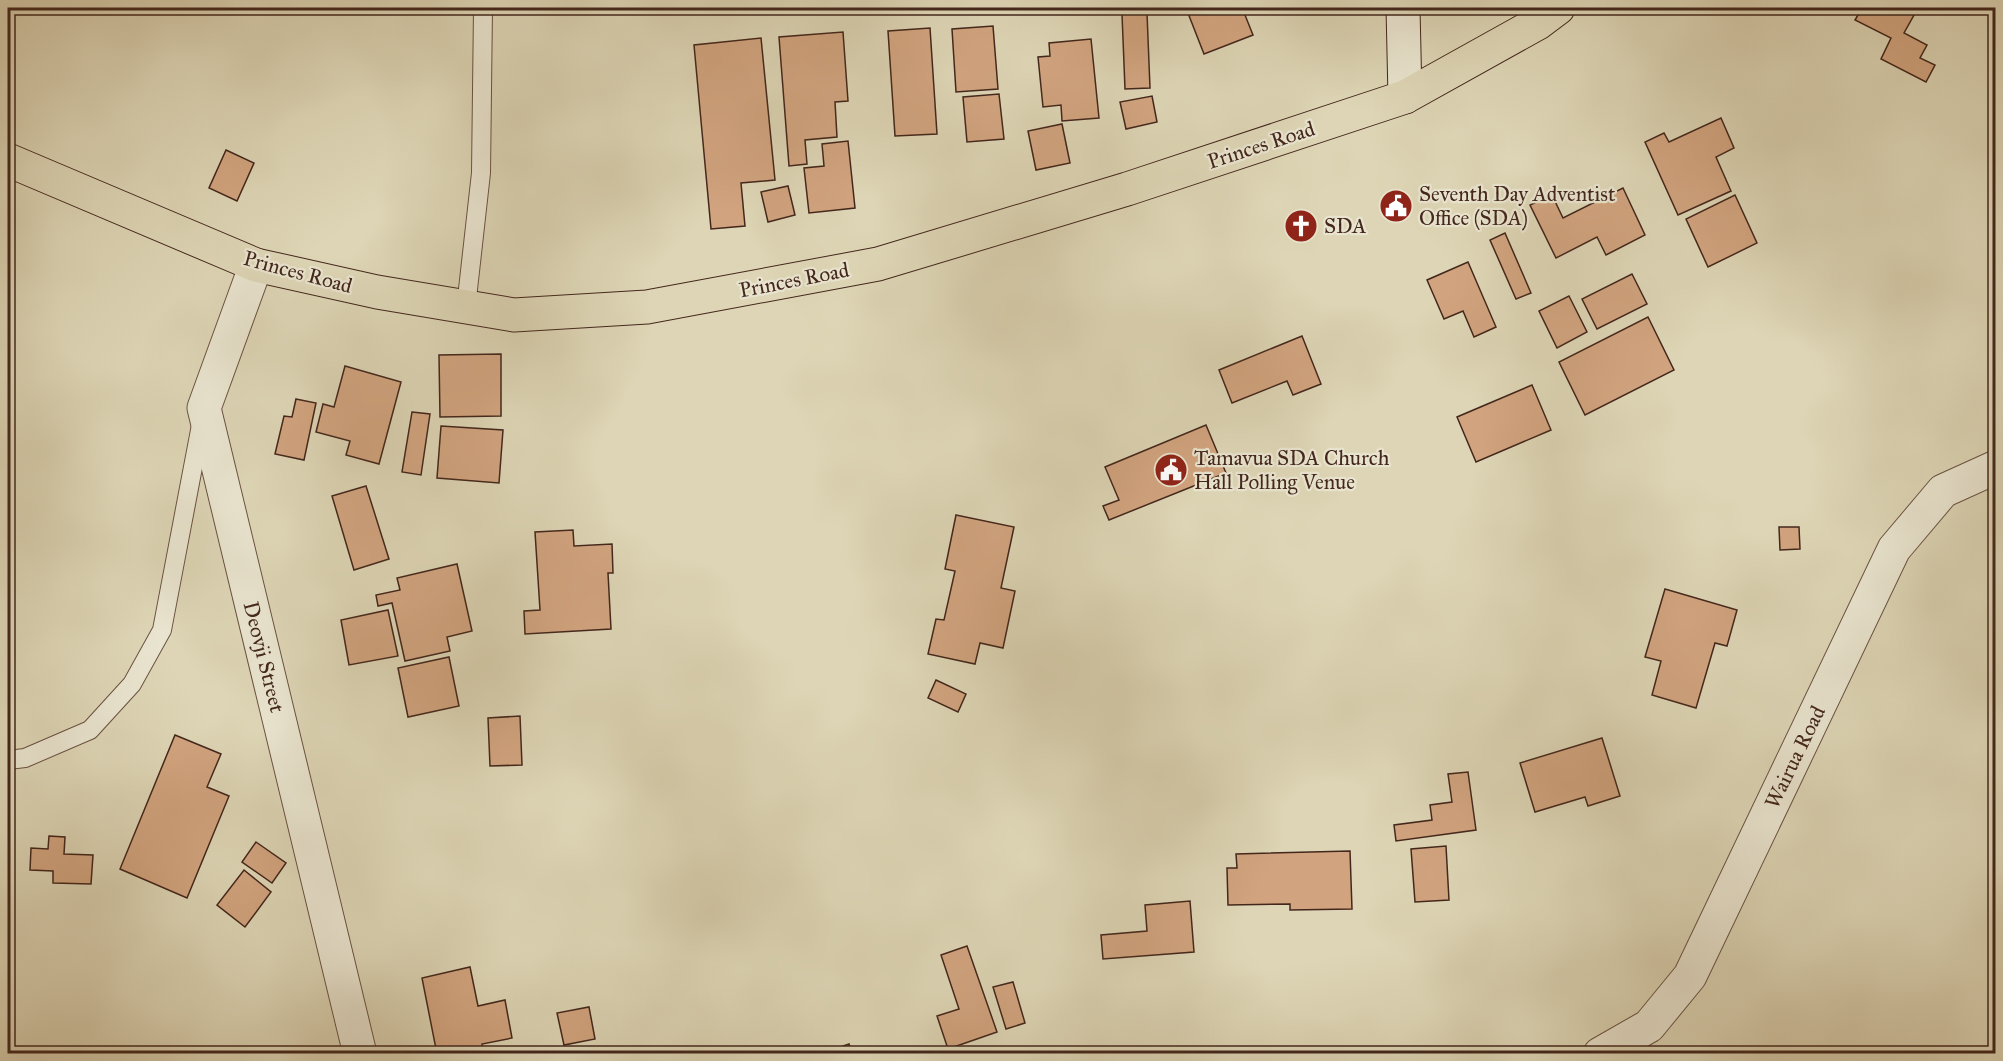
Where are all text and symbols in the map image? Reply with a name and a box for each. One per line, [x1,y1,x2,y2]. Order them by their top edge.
street label: Princes Road [1204,115,1318,175]
place label: Seventh Day Adventist Office (SDA) [1419,181,1616,231]
public building icon: Seventh Day Adventist Office (SDA) [1378,188,1414,224]
church icon: SDA [1283,208,1319,244]
place label: SDA [1324,213,1366,239]
street label: Princes Road [241,245,356,299]
street label: Princes Road [737,257,852,303]
place label: Tamavua SDA Church Hall Polling Venue [1194,445,1390,495]
public building icon: Tamavua SDA Church Hall Polling Venue [1153,452,1189,488]
street label: Deovji Street [238,599,290,716]
street label: Wairua Road [1759,701,1831,813]

